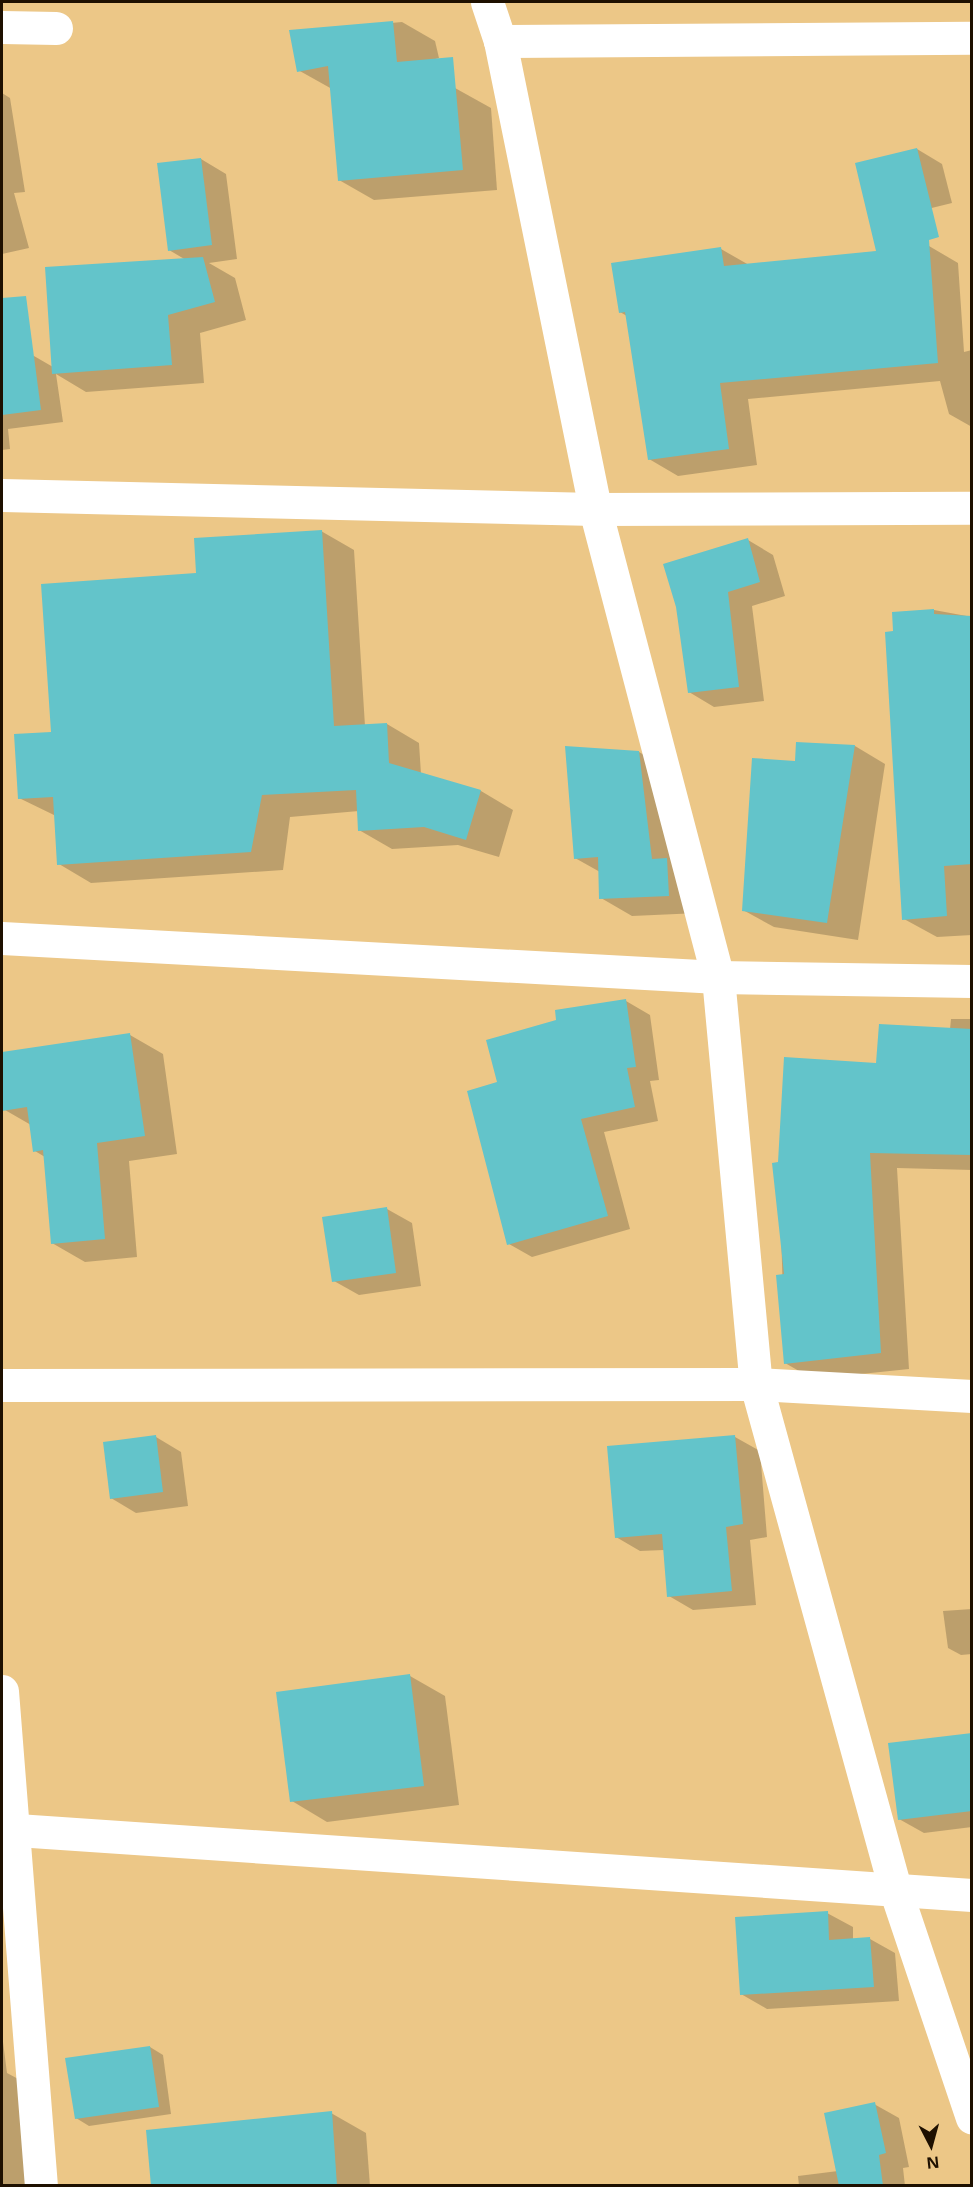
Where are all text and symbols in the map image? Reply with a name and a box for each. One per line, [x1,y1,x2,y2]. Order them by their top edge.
north arrow [901,2115,961,2175]
text: N [925,2151,941,2175]

